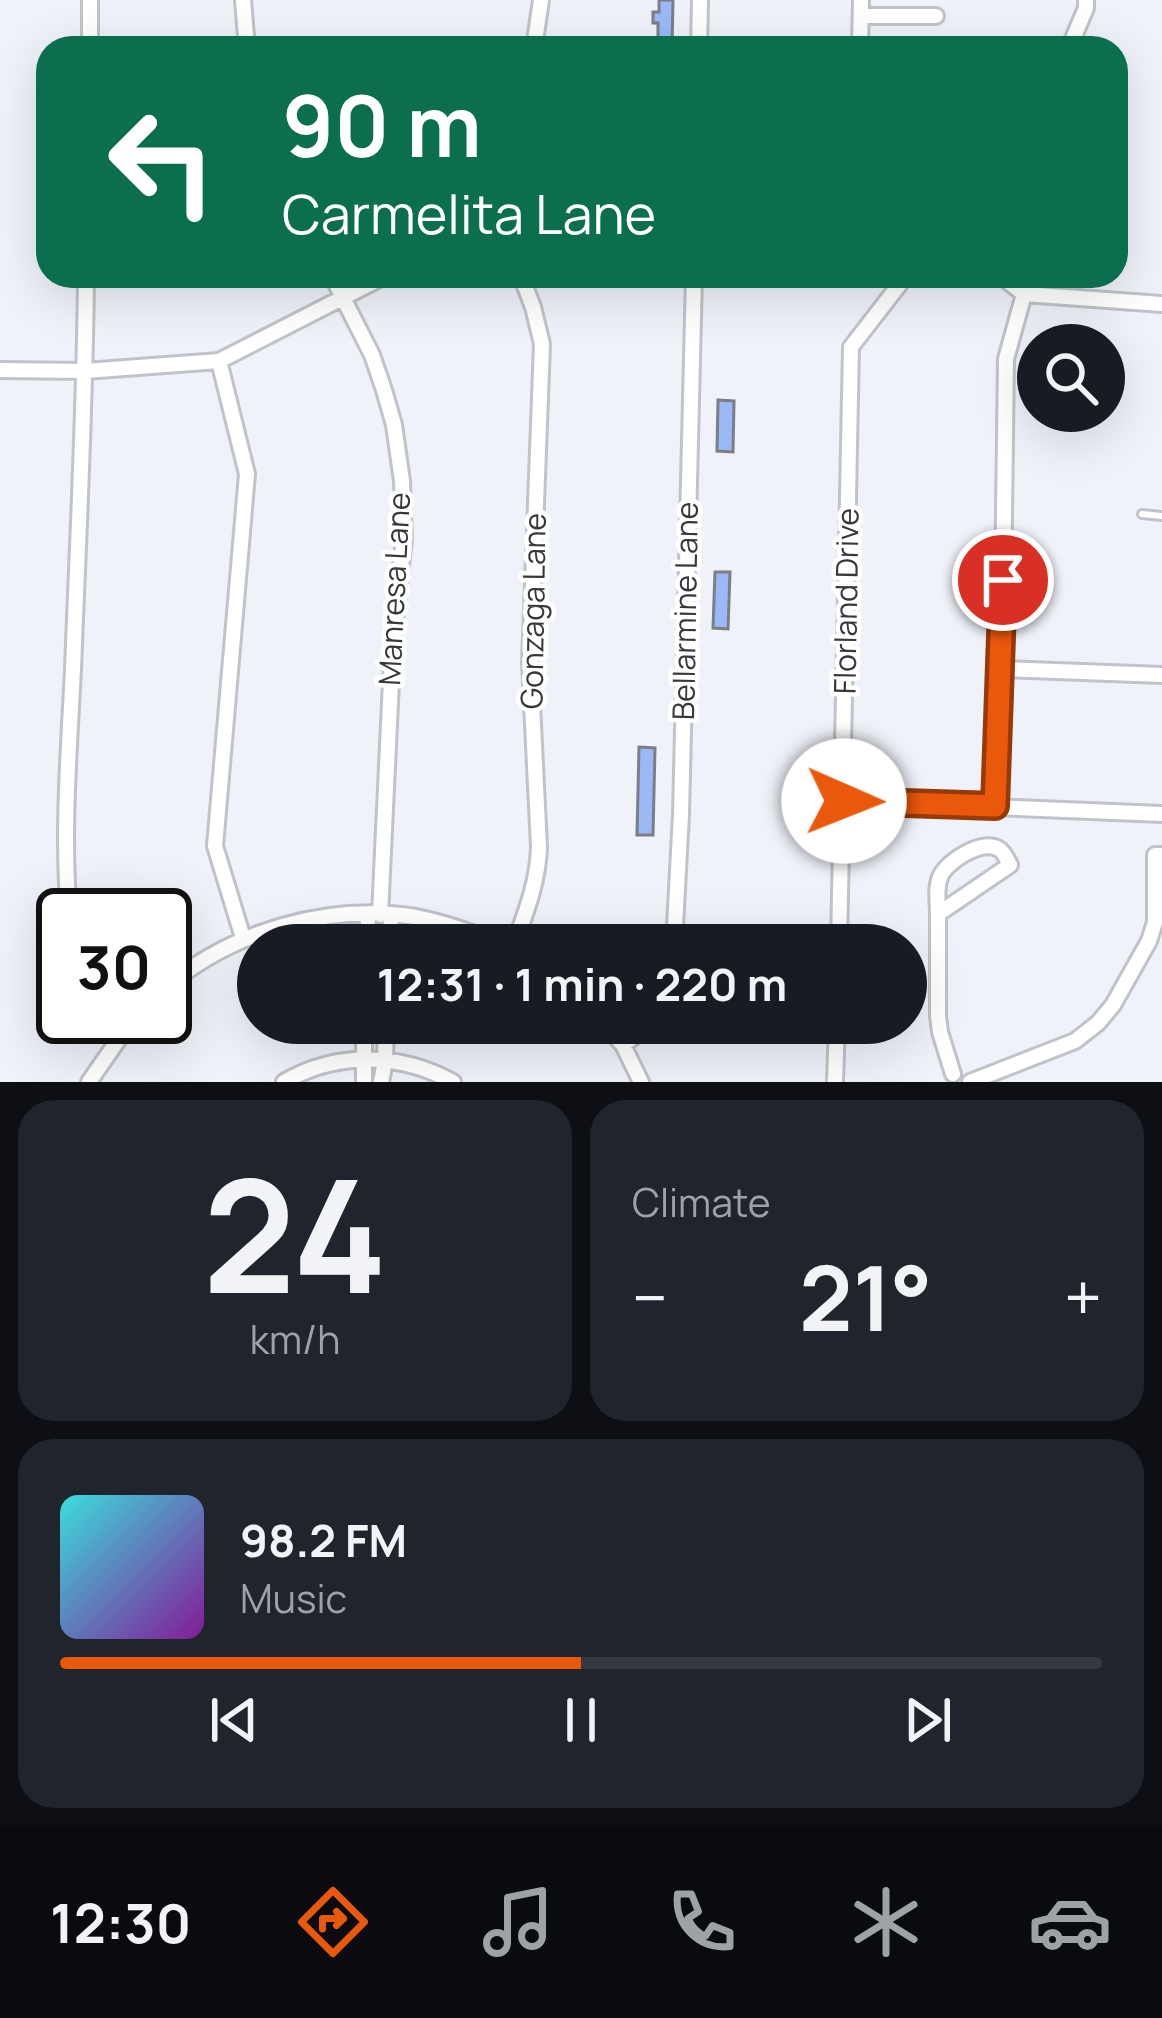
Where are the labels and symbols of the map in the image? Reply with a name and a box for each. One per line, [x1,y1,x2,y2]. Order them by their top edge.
street label: Manresa Lane [368,491,419,687]
street label: Bellarmine Lane [662,501,707,720]
street label: Florland Drive [823,508,868,694]
street label: Gonzaga Lane [510,513,555,709]
pin [952,529,1054,631]
position arrow [781,738,907,864]
speed limit sign: 30 [36,888,192,1044]

